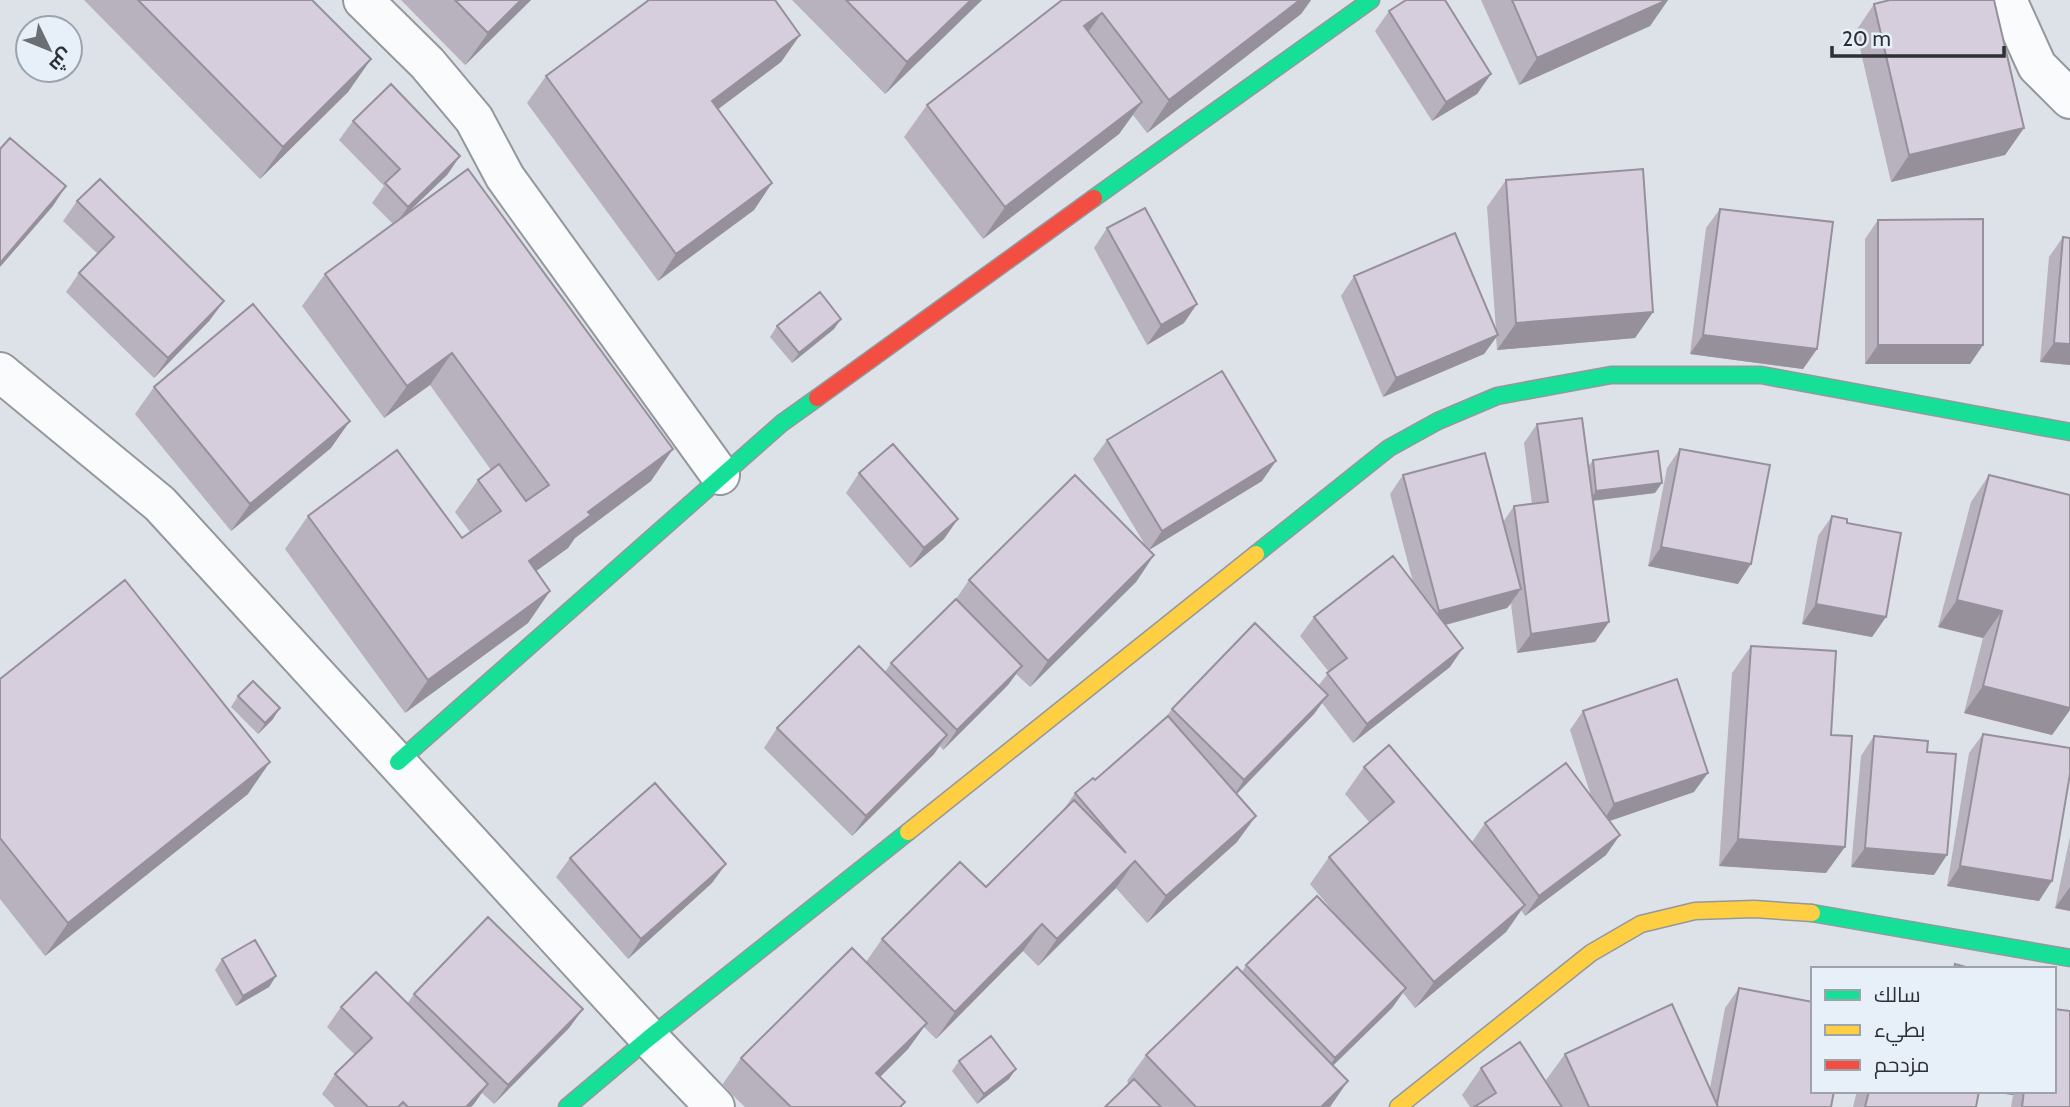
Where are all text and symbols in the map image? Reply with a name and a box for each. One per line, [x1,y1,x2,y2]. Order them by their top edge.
north arrow [14,14,84,84]
scale bar [1832,14,2004,58]
text: 20 m [1842,26,1891,51]
text: ش [44,43,78,77]
legend [1811,967,2056,1093]
text: سالك [1874,982,1921,1007]
text: بطيء [1874,1017,1925,1046]
text: مزدحم [1874,1052,1929,1079]

